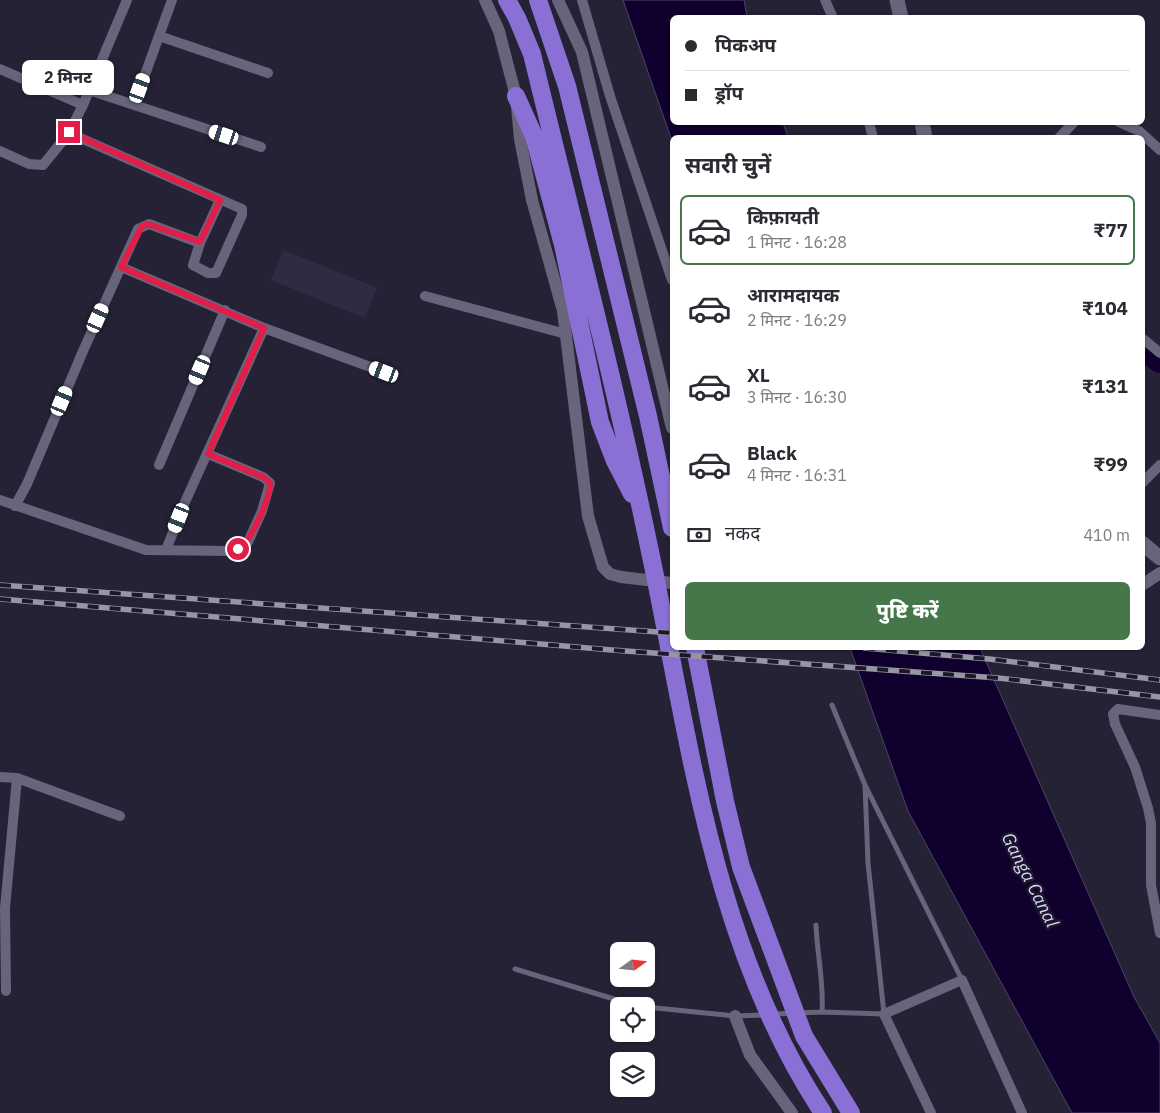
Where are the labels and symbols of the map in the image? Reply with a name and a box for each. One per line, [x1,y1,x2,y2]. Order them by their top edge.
callout: 2 मिनट [23,59,115,94]
car [127,71,152,105]
route end [58,121,80,143]
car [207,123,240,147]
car [85,301,110,335]
car [187,353,212,387]
car [367,360,400,384]
car [49,384,74,418]
car [166,501,191,535]
route start [227,538,249,560]
water label: Ganga Canal [997,829,1064,931]
north arrow [610,942,655,988]

